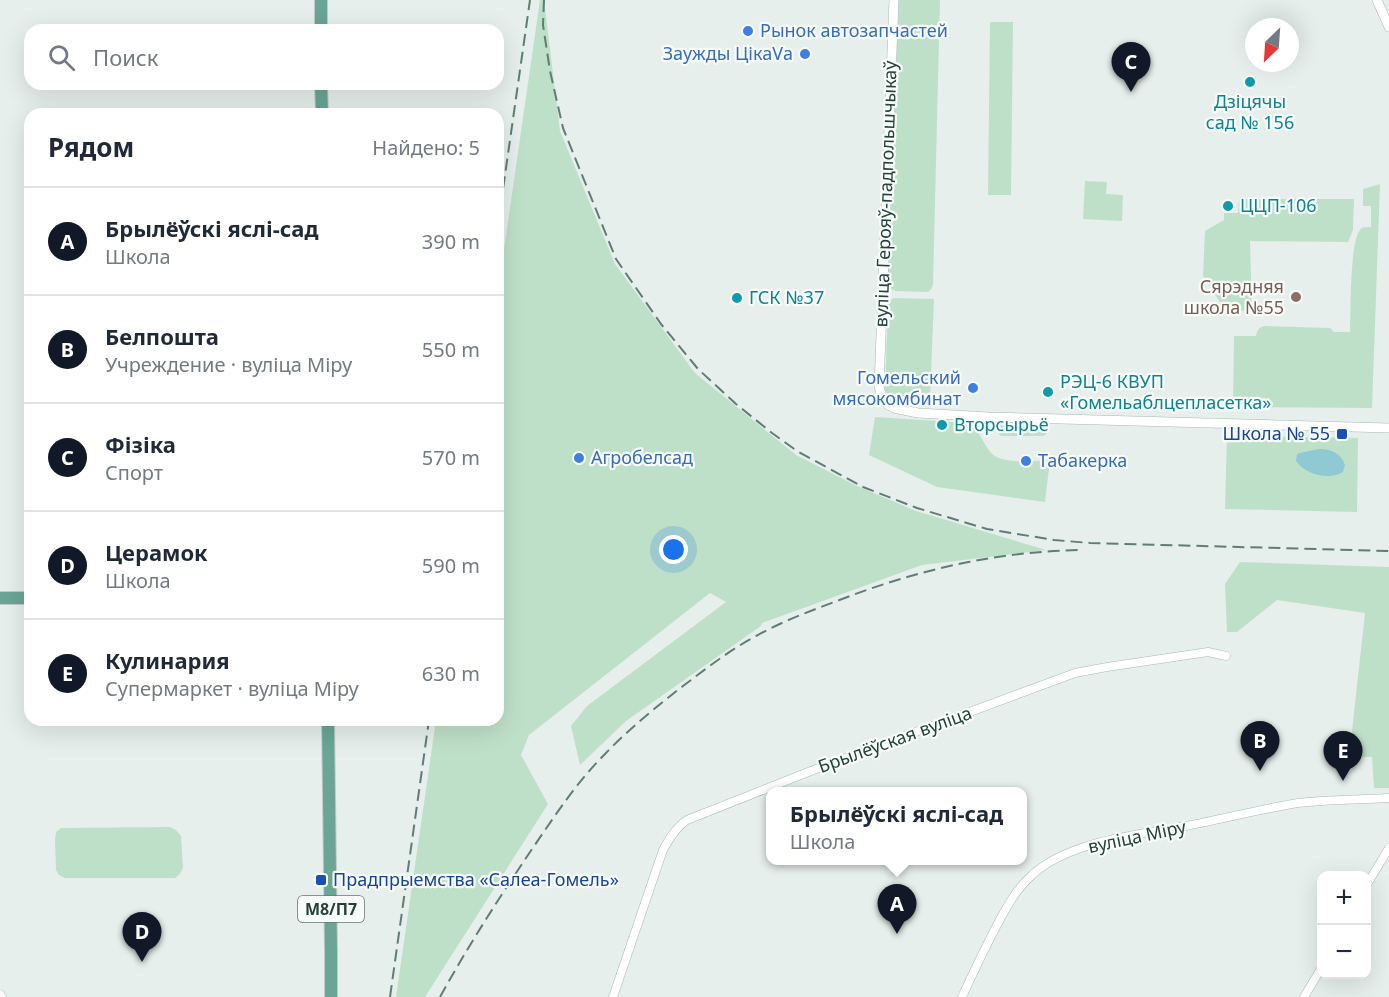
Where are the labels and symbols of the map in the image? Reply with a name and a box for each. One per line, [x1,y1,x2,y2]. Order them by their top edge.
place label: Рынок автозапчастей [760,18,948,42]
north arrow [1245,18,1299,72]
marker: Рынок автозапчастей [741,24,755,38]
place label: Заужды ЦікаVа [663,41,793,65]
pin: C [1112,42,1150,92]
marker: Заужды ЦікаVа [798,47,812,61]
street label: вуліца Герояў-падпольшчыкаў [868,59,902,328]
marker: Дзіцячы сад № 156 [1243,75,1257,89]
place label: Дзіцячы сад № 156 [1206,89,1294,134]
place label: ЦЦП-106 [1240,193,1317,217]
marker: ЦЦП-106 [1221,199,1235,213]
place label: Сярэдняя школа №55 [1184,274,1284,319]
place label: ГСК №37 [749,285,824,309]
marker: Сярэдняя школа №55 [1289,290,1303,304]
marker: ГСК №37 [730,291,744,305]
place label: Гомельский мясокомбинат [833,365,962,410]
place label: РЭЦ-6 КВУП «Гомельаблцепласетка» [1060,369,1271,414]
marker: Гомельский мясокомбинат [966,381,980,395]
marker: РЭЦ-6 КВУП «Гомельаблцепласетка» [1041,385,1055,399]
place label: Вторсырьё [954,412,1049,436]
marker: Вторсырьё [935,418,949,432]
place label: Школа № 55 [1223,421,1330,445]
marker: Школа № 55 [1335,427,1349,441]
place label: Агробелсад [591,445,693,469]
place label: Табакерка [1038,448,1127,472]
marker: Агробелсад [572,451,586,465]
marker: Табакерка [1019,454,1033,468]
your location [659,535,688,564]
street label: Брылёўская вуліца [815,700,975,778]
pin: B [1240,722,1280,771]
pin: E [1324,732,1362,781]
street label: вуліца Міру [1086,814,1189,858]
place label: Прадпрыемства «Салеа-Гомель» [333,867,619,891]
marker: Прадпрыемства «Салеа-Гомель» [314,873,328,887]
pin: A [878,884,916,934]
road number: М8/П7 [298,896,364,922]
pin: D [122,912,162,962]

